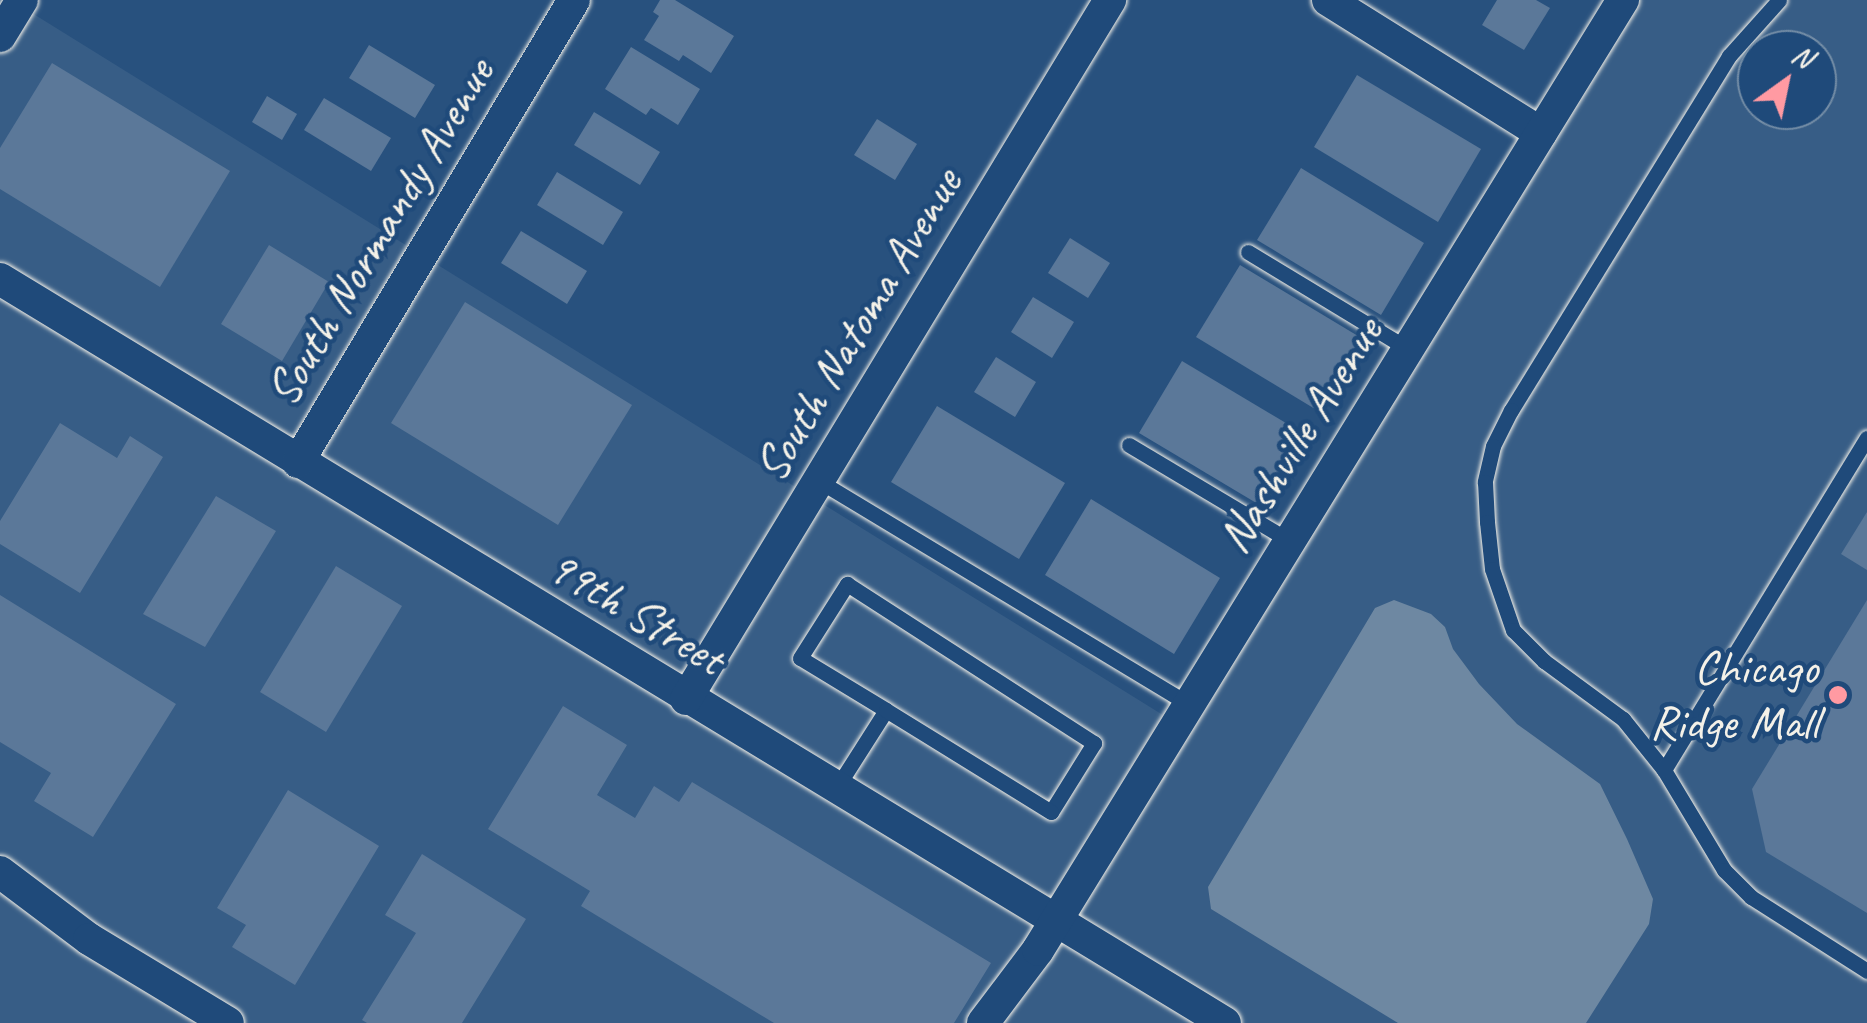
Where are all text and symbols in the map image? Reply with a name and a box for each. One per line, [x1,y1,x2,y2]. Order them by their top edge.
north arrow [1737,30,1837,130]
text: N [1786,37,1819,75]
street label: South Normandy Avenue [253,47,507,417]
street label: South Natoma Avenue [741,156,975,494]
street label: Nashville Avenue [1205,307,1395,563]
street label: 99th Street [537,537,735,687]
place label: Chicago Ridge Mall [1648,638,1818,751]
marker: Chicago Ridge Mall [1827,684,1849,706]

